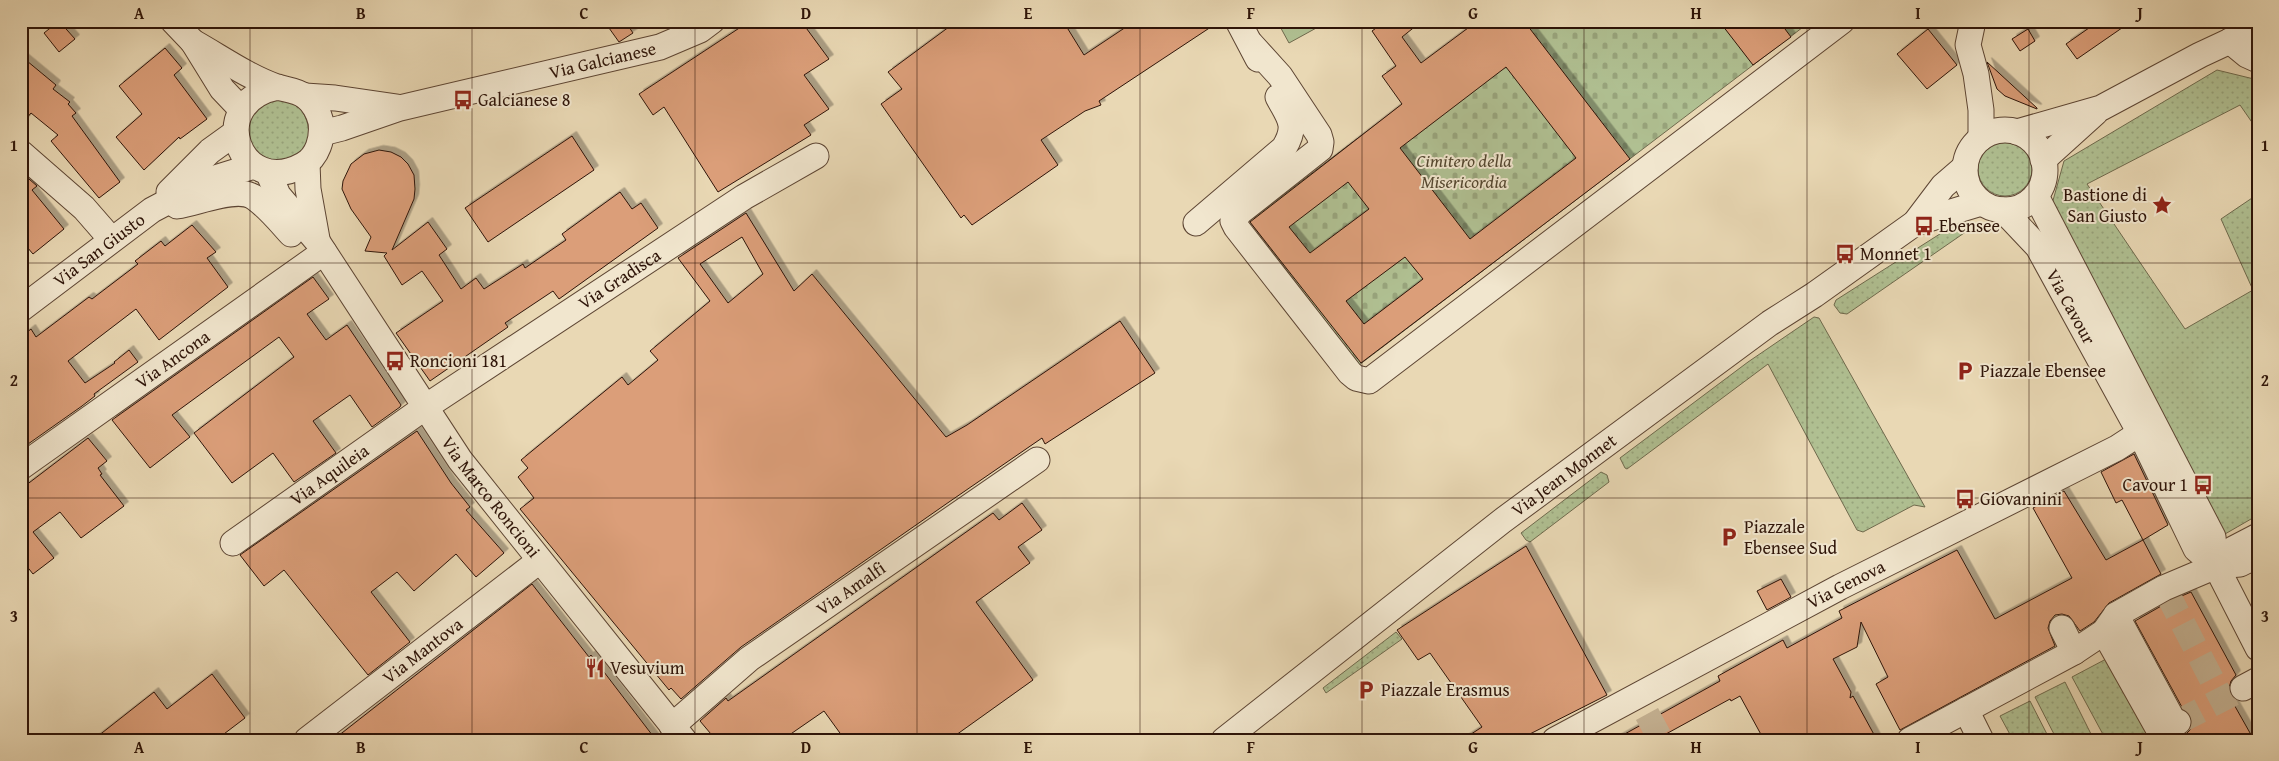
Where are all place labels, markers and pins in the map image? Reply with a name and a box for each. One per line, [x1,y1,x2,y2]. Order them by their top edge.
place label: Galcianese 8 [478,86,571,113]
bus stop icon: Galcianese 8 [452,89,474,111]
place label: Bastione di San Giusto [2063,181,2147,229]
place icon: Bastione di San Giusto [2151,194,2173,216]
place label: Ebensee [1939,212,2000,239]
bus stop icon: Ebensee [1913,215,1935,237]
place label: Monnet 1 [1860,240,1932,267]
bus stop icon: Monnet 1 [1834,243,1856,265]
place label: Roncioni 181 [410,347,507,374]
bus stop icon: Roncioni 181 [384,350,406,372]
place label: Piazzale Ebensee [1980,357,2106,384]
parking icon: Piazzale Ebensee [1954,360,1976,382]
place label: Cavour 1 [2122,471,2188,498]
bus stop icon: Cavour 1 [2192,474,2214,496]
place label: Giovannini [1980,485,2062,512]
bus stop icon: Giovannini [1954,488,1976,510]
place label: Piazzale Ebensee Sud [1744,513,1838,561]
parking icon: Piazzale Ebensee Sud [1718,526,1740,548]
place label: Vesuvium [610,654,685,681]
restaurant icon: Vesuvium [584,657,606,679]
place label: Piazzale Erasmus [1381,676,1510,703]
parking icon: Piazzale Erasmus [1355,679,1377,701]

